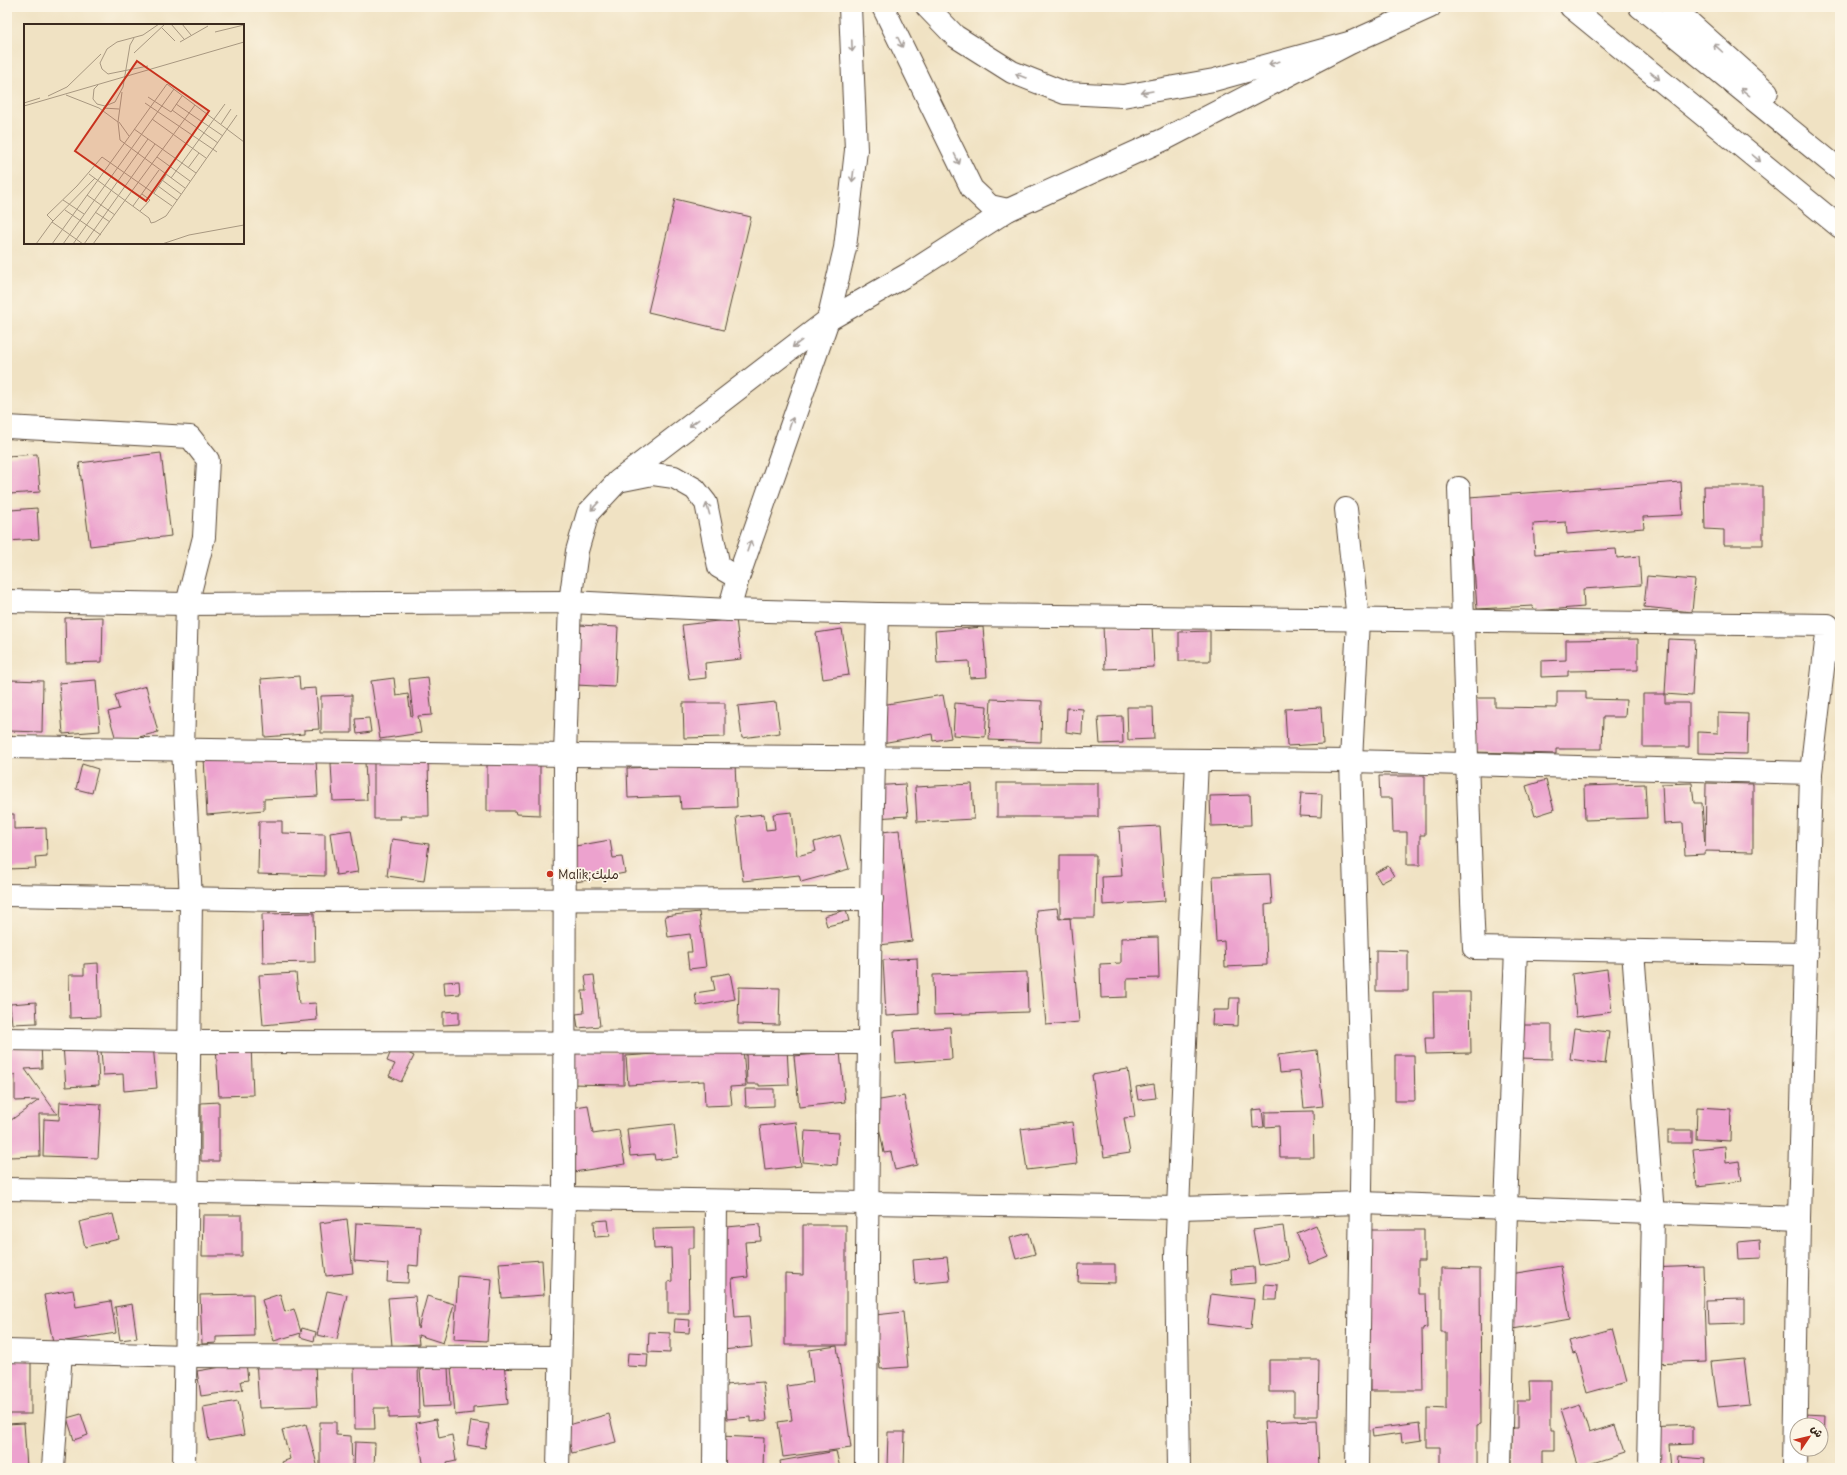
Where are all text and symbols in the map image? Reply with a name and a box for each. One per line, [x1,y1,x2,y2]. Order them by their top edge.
inset map [24,24,244,244]
one-way arrow [897,36,904,48]
one-way arrow [848,39,856,52]
one-way arrow [1713,43,1723,53]
one-way arrow [1267,60,1280,68]
one-way arrow [1015,71,1027,79]
one-way arrow [1650,71,1661,80]
one-way arrow [1141,88,1154,96]
one-way arrow [1739,88,1750,97]
one-way arrow [954,152,961,164]
one-way arrow [1751,154,1761,163]
one-way arrow [850,169,857,182]
one-way arrow [792,340,803,348]
one-way arrow [788,416,795,429]
one-way arrow [689,419,700,427]
one-way arrow [590,501,599,511]
one-way arrow [704,503,711,516]
one-way arrow [746,539,753,552]
place label: Malik;مليك [558,866,619,883]
marker: Malik;مليك [545,869,555,879]
north arrow [1789,1417,1829,1457]
text: ش [1808,1422,1826,1440]

